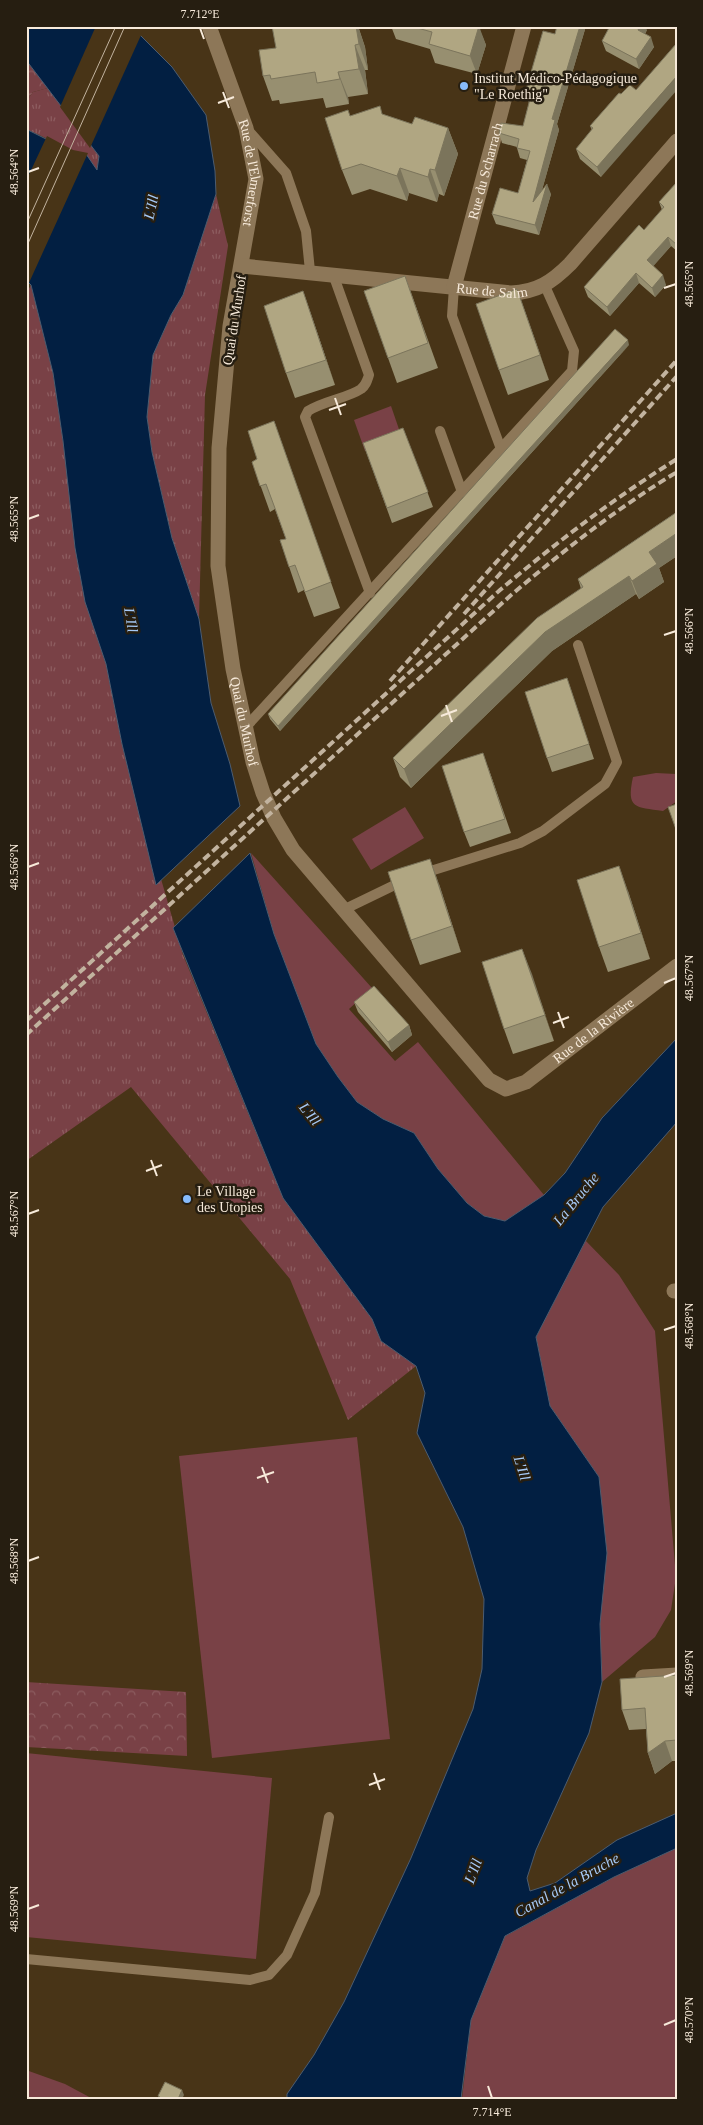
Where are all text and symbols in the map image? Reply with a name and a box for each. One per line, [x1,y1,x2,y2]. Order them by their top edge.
text: 7.712°E [180,7,220,21]
place label: Institut Médico-Pédagogique "Le Roethig" [474,71,637,102]
marker: Institut Médico-Pédagogique "Le Roethig" [458,80,470,92]
street label: Rue de l'Elmerforst [235,117,263,228]
street label: Rue du Scharrach [465,121,506,221]
text: 48.564°N [7,148,21,195]
water label: L'Ill [140,193,161,222]
text: 48.565°N [682,260,696,307]
street label: Quai du Murhof [220,274,249,366]
street label: Rue de Salm [455,281,529,301]
text: 48.565°N [7,495,21,542]
water label: L'Ill [121,605,141,634]
text: 48.566°N [682,607,696,654]
street label: Quai du Murhof [227,675,261,769]
text: 48.566°N [7,843,21,890]
text: 48.567°N [682,954,696,1001]
street label: Rue de la Rivière [550,995,637,1066]
water label: L'Ill [295,1099,324,1129]
water label: La Bruche [549,1169,602,1229]
place label: Le Village des Utopies [197,1184,263,1215]
text: 48.567°N [7,1190,21,1237]
marker: Le Village des Utopies [181,1193,193,1205]
text: 48.568°N [682,1302,696,1349]
water label: L'Ill [510,1453,533,1482]
text: 48.568°N [7,1537,21,1584]
text: 48.569°N [682,1649,696,1696]
water label: Canal de la Bruche [512,1849,622,1920]
water label: L'Ill [461,1857,485,1886]
text: 48.569°N [7,1885,21,1932]
text: 48.570°N [682,1996,696,2043]
text: 7.714°E [472,2105,512,2119]

